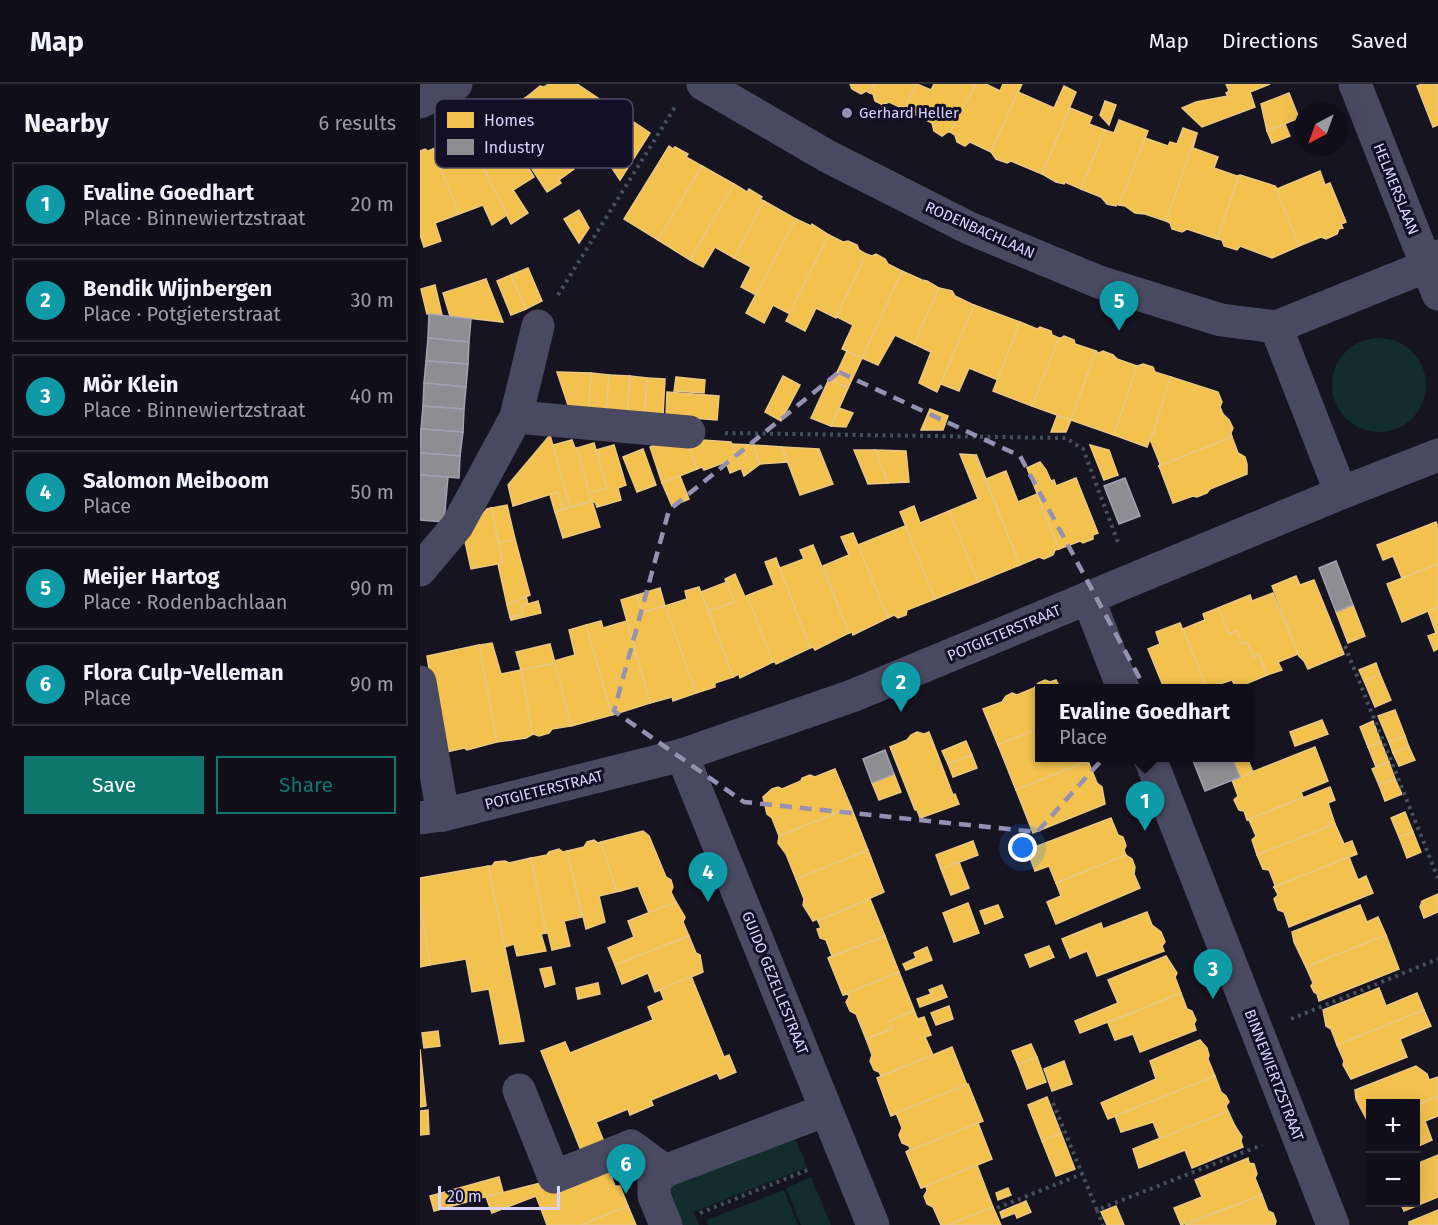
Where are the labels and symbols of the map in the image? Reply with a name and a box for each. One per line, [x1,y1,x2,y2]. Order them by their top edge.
legend [435,99,633,168]
north arrow [1294,102,1348,156]
place label: Gerhard Heller [859,104,959,122]
marker: Gerhard Heller [840,106,854,120]
text: Homes [484,111,534,130]
text: Industry [484,138,544,157]
street label: HELMERSLAAN [1369,141,1423,237]
street label: RODENBACHLAAN [922,198,1038,262]
pin: 5 [1100,282,1138,331]
street label: POTGIETERSTRAAT [945,601,1064,665]
pin: 2 [882,662,920,712]
street label: POTGIETERSTRAAT [483,767,605,813]
pin: 1 [1126,782,1164,831]
your location [1008,833,1037,862]
pin: 4 [688,852,728,902]
street label: GUIDO GEZELLESTRAAT [738,909,812,1057]
pin: 3 [1194,950,1232,999]
street label: BINNEWIERTZSTRAAT [1241,1007,1308,1144]
pin: 6 [606,1144,646,1194]
scale bar [438,1183,560,1210]

